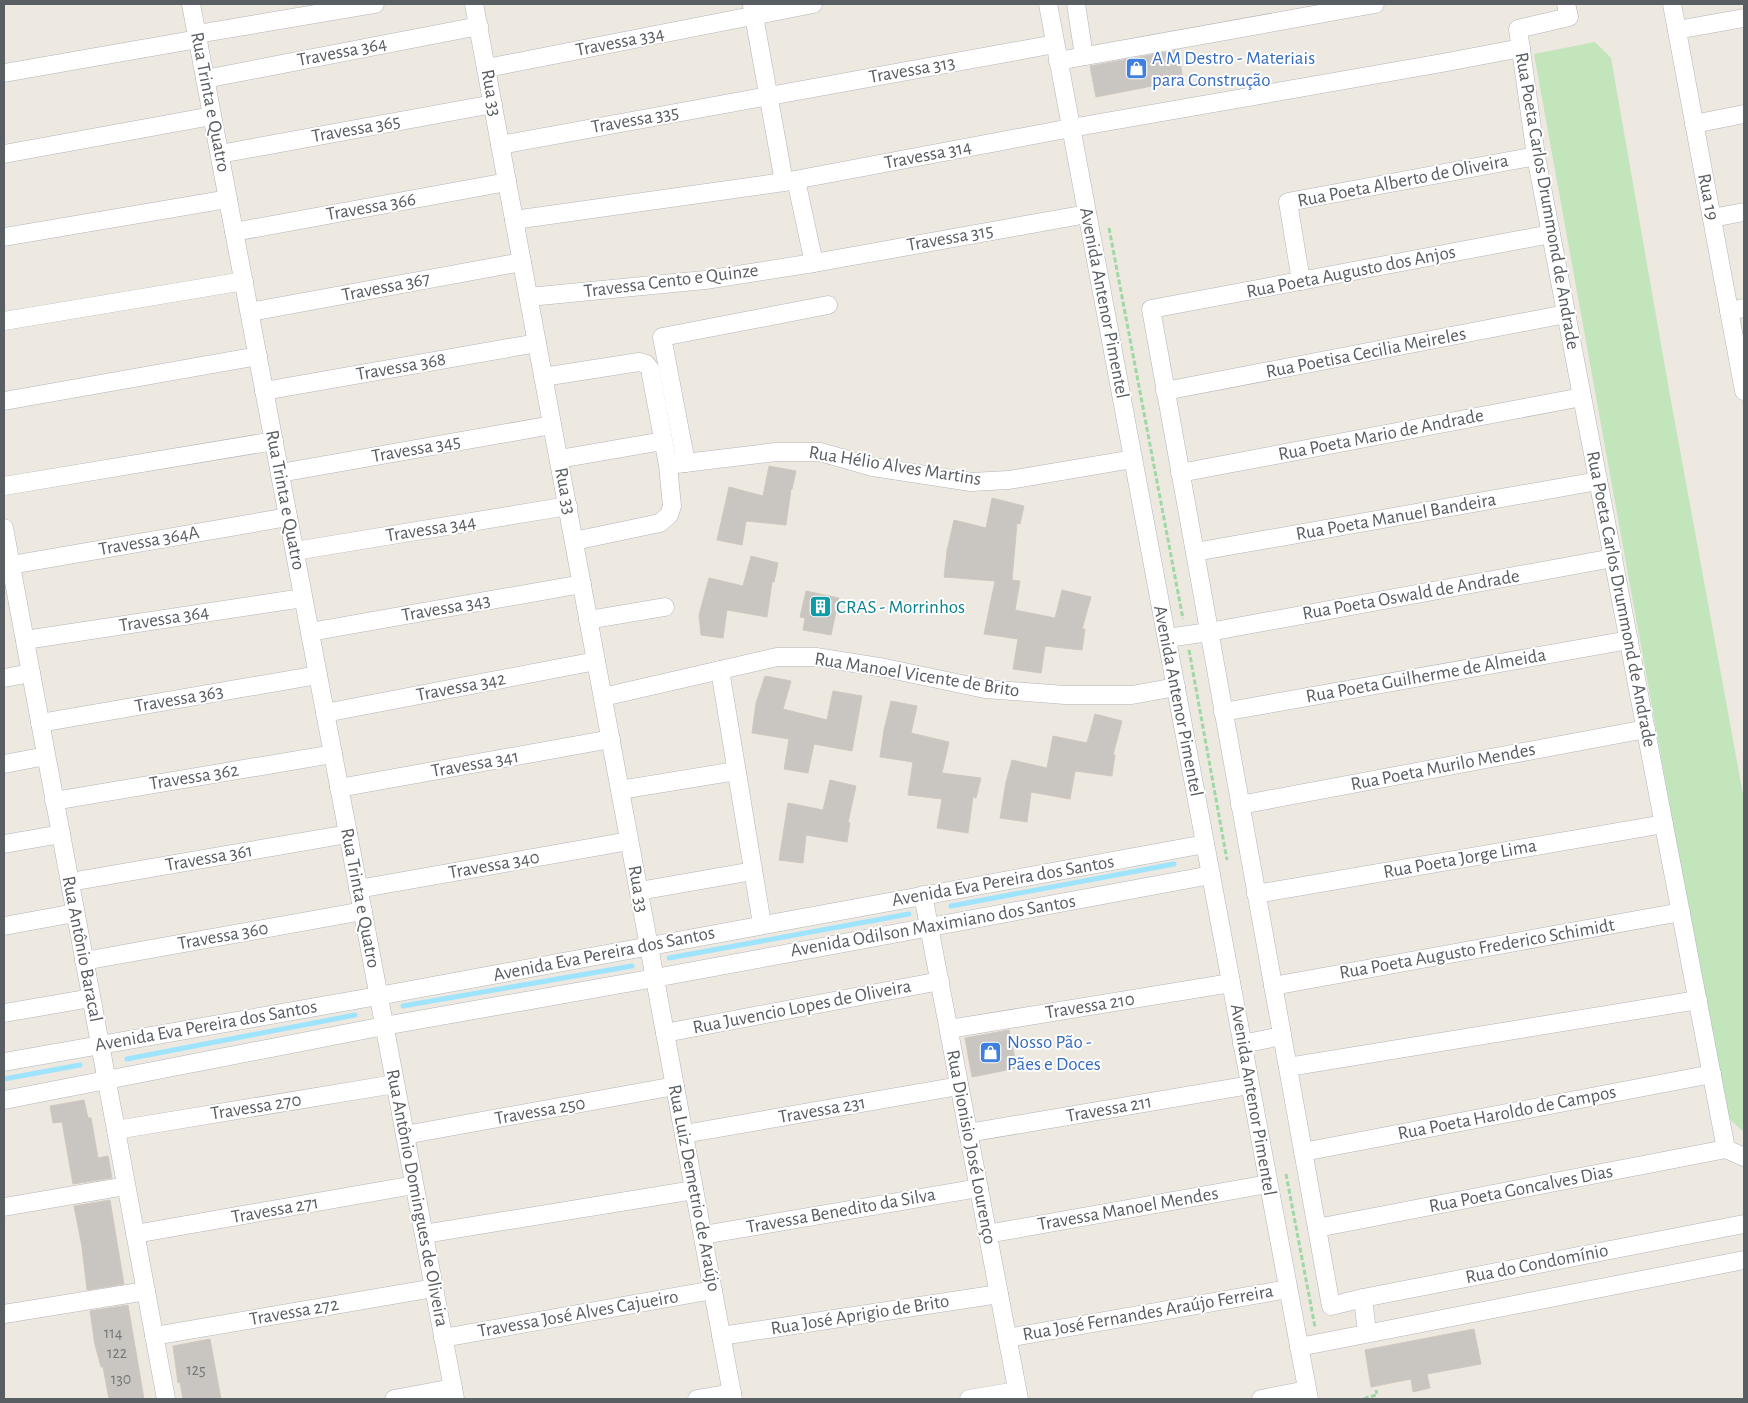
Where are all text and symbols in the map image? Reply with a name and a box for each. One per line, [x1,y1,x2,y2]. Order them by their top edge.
street label: Travessa 334 [574,24,666,60]
street label: Rua Trinta e Quatro [187,30,233,174]
street label: Travessa 364 [296,34,388,70]
place label: A M Destro - Materiais para Construção [1152,49,1315,90]
street label: Rua Poeta Carlos Drummond de Andrade [1511,51,1583,351]
street label: Travessa 313 [867,53,957,87]
shop icon: A M Destro - Materiais para Construção [1124,57,1148,81]
street label: Rua 33 [478,68,504,118]
street label: Travessa 335 [590,103,680,137]
street label: Travessa 365 [310,112,402,146]
street label: Travessa 314 [883,137,973,173]
street label: Rua Poeta Alberto de Oliveira [1296,151,1510,211]
street label: Rua 19 [1694,172,1722,222]
street label: Travessa 366 [325,190,417,224]
street label: Avenida Antenor Pimentel [1076,206,1132,400]
street label: Travessa 315 [905,221,995,255]
street label: Rua Poeta Augusto dos Anjos [1245,242,1457,302]
street label: Travessa Cento e Quinze [583,261,759,301]
street label: Travessa 367 [340,269,432,305]
street label: Rua Poetisa Cecilia Meireles [1264,324,1468,382]
street label: Travessa 368 [355,350,447,384]
street label: Rua Poeta Mario de Andrade [1277,406,1485,464]
street label: Rua Trinta e Quatro [262,428,308,572]
street label: Travessa 345 [370,432,462,466]
street label: Rua Hélio Alves Martins [807,443,983,489]
street label: Rua Poeta Carlos Drummond de Andrade [1583,449,1659,749]
street label: Rua 33 [551,466,579,516]
street label: Rua Poeta Manuel Bandeira [1294,490,1498,544]
street label: Travessa 344 [384,512,478,546]
street label: Travessa 364A [97,523,201,559]
street label: Rua Poeta Oswald de Andrade [1301,567,1521,623]
street label: Travessa 343 [400,591,492,625]
building icon: CRAS - Morrinhos [808,595,832,619]
place label: CRAS - Morrinhos [836,598,965,617]
street label: Travessa 364 [118,603,210,635]
street label: Avenida Antenor Pimentel [1150,604,1206,798]
street label: Rua Poeta Guilherme de Almeida [1305,645,1548,706]
street label: Rua Manoel Vicente de Brito [813,649,1021,701]
street label: Travessa 342 [415,669,508,705]
street label: Travessa 363 [133,682,225,716]
street label: Rua Poeta Murilo Mendes [1349,740,1537,794]
street label: Travessa 341 [430,747,520,781]
street label: Travessa 362 [148,760,241,793]
street label: Rua Trinta e Quatro [337,826,383,970]
street label: Rua Poeta Jorge Lima [1382,836,1538,882]
street label: Travessa 361 [164,841,254,875]
street label: Travessa 340 [447,848,541,882]
street label: Avenida Eva Pereira dos Santos [890,852,1116,910]
street label: Rua 33 [625,864,651,914]
street label: Rua Antônio Baracal [59,874,105,1024]
street label: Avenida Odilson Maximiano dos Santos [789,892,1077,960]
street label: Rua Poeta Augusto Frederico Schimidt [1338,915,1616,983]
street label: Travessa 360 [176,919,270,953]
street label: Avenida Eva Pereira dos Santos [492,923,716,985]
street label: Rua Juvencio Lopes de Oliveira [691,976,913,1038]
street label: Travessa 210 [1044,990,1136,1022]
street label: Avenida Eva Pereira dos Santos [93,997,319,1055]
street label: Avenida Antenor Pimentel [1227,1003,1279,1197]
place label: Nosso Pão - Pães e Doces [1007,1033,1101,1074]
shop icon: Nosso Pão - Pães e Doces [979,1041,1003,1065]
street label: Rua Dionisio José Lourenço [943,1048,999,1246]
street label: Rua Antônio Domingues de Oliveira [383,1068,451,1329]
street label: Rua Poeta Haroldo de Campos [1396,1082,1618,1144]
street label: Rua Luiz Demetrio de Araújo [665,1083,723,1293]
street label: Travessa 270 [209,1090,303,1124]
street label: Travessa 211 [1065,1092,1153,1126]
street label: Travessa 231 [777,1093,867,1127]
street label: Travessa 250 [493,1094,587,1128]
street label: Rua Poeta Goncalves Dias [1427,1162,1615,1216]
street label: Travessa Manoel Mendes [1036,1184,1220,1234]
street label: Travessa Benedito da Silva [745,1185,937,1237]
street label: Travessa 271 [230,1193,320,1227]
street label: Rua do Condomínio [1464,1241,1610,1287]
street label: Rua José Fernandes Araújo Ferreira [1021,1282,1275,1344]
street label: Travessa José Alves Cajueiro [476,1287,680,1341]
street label: Rua José Aprigio de Brito [769,1292,951,1338]
street label: Travessa 272 [248,1295,340,1329]
house number: 114 [104,1325,123,1341]
house number: 122 [107,1345,127,1361]
house number: 125 [186,1362,206,1378]
house number: 130 [111,1371,131,1387]

